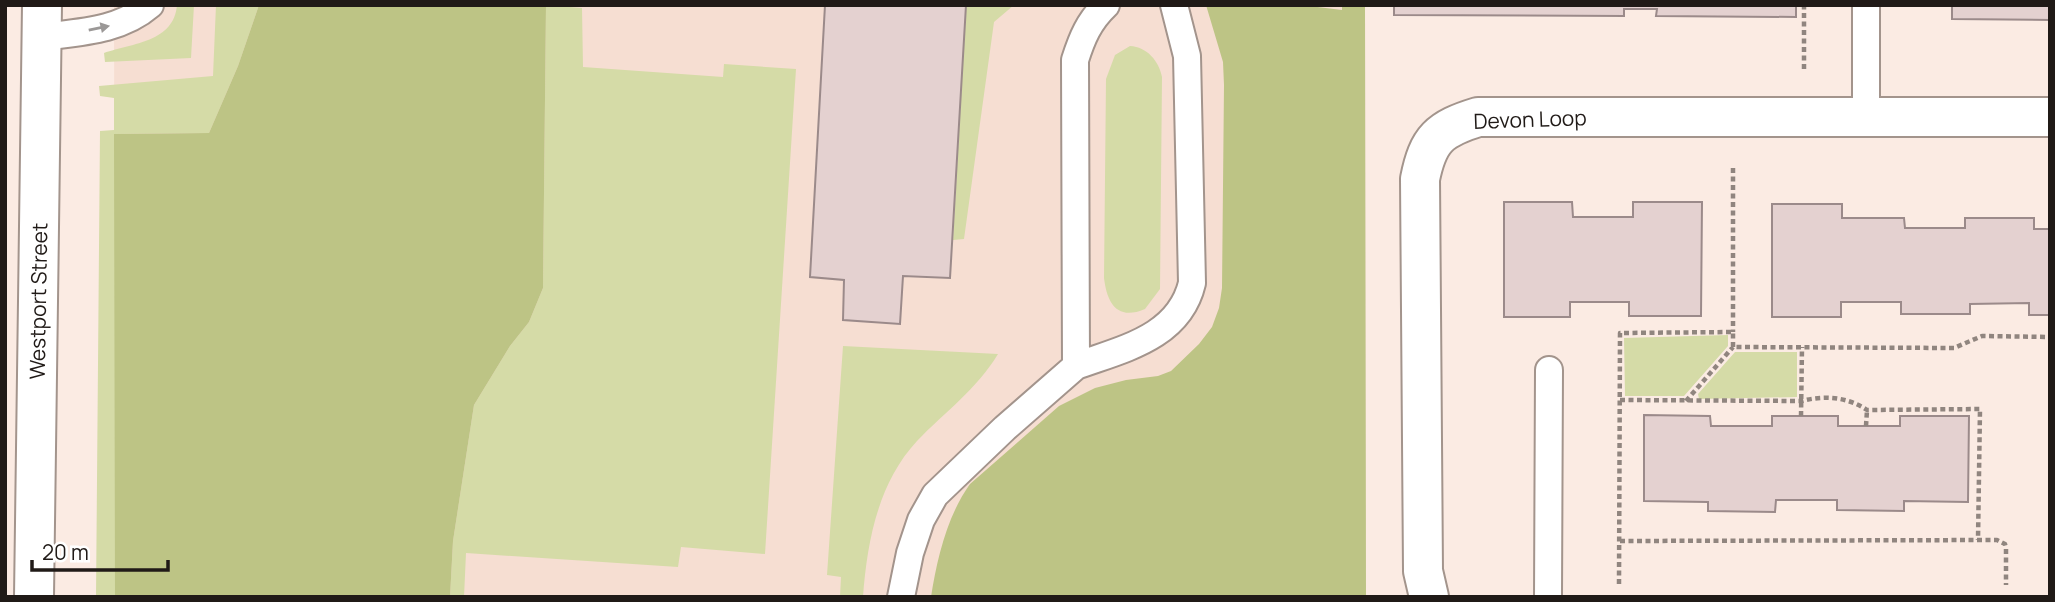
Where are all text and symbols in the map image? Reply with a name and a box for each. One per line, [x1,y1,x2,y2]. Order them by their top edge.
one-way arrow [88,23,110,34]
street label: Devon Loop [1473,103,1587,135]
street label: Westport Street [23,222,53,380]
scale bar [32,528,168,572]
text: 20 m [42,538,89,566]

